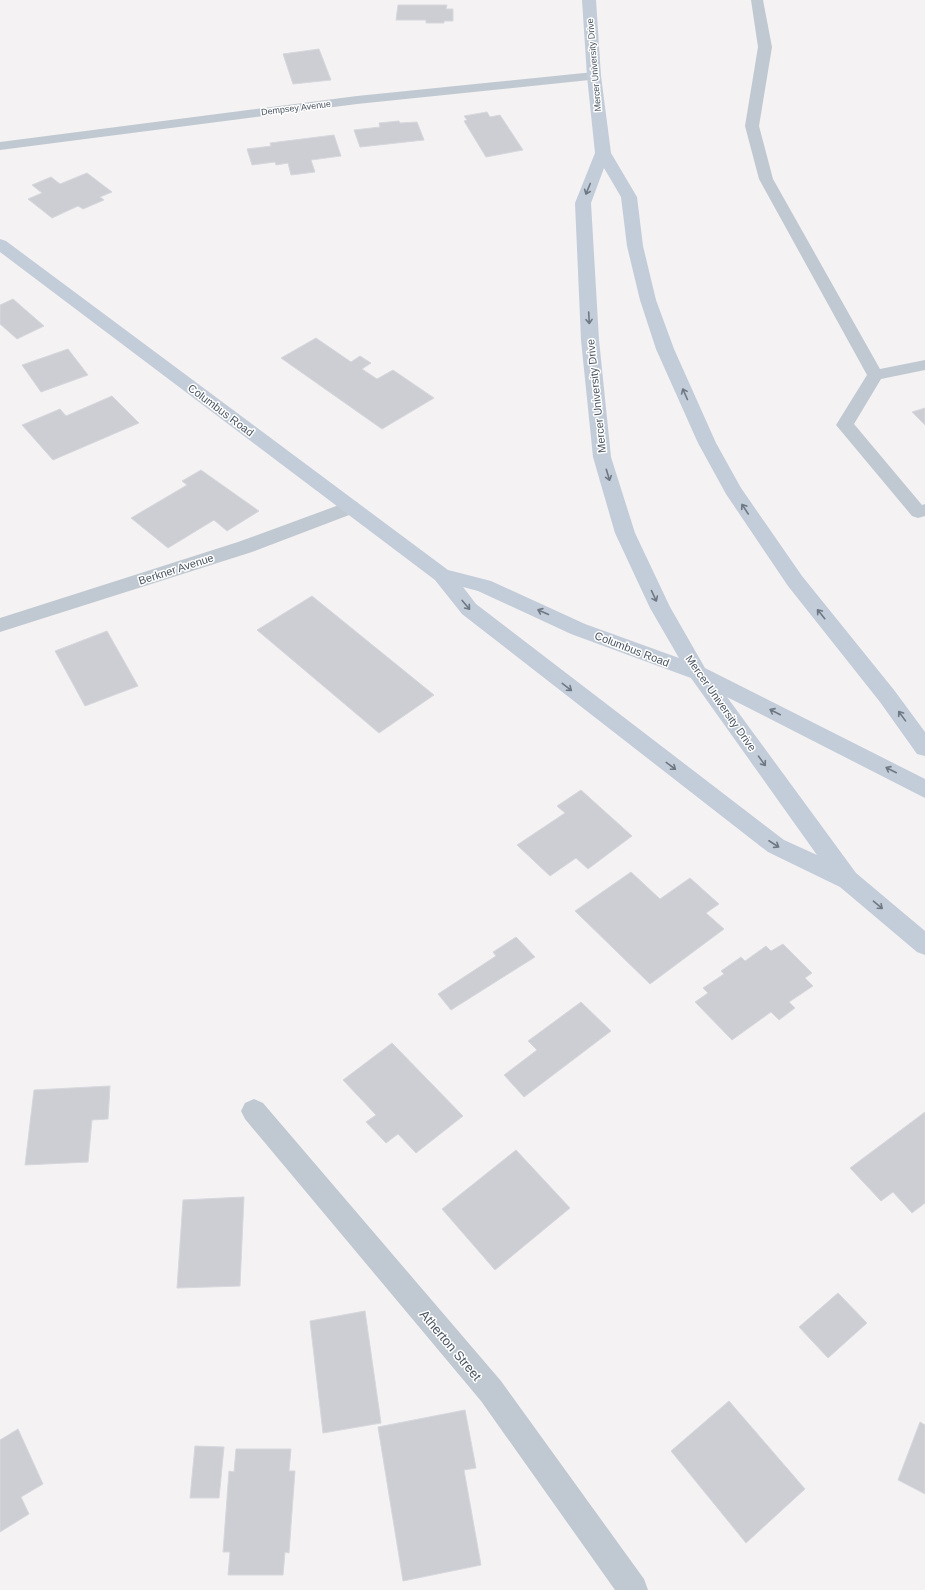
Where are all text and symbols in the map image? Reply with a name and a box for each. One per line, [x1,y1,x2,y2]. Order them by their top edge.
street label: Mercer University Drive [585,18,603,112]
street label: Dempsey Avenue [260,99,332,117]
one-way arrow [584,183,592,195]
one-way arrow [586,311,593,324]
street label: Mercer University Drive [584,339,608,453]
street label: Columbus Road [186,381,256,439]
one-way arrow [681,389,688,401]
one-way arrow [605,468,612,481]
one-way arrow [741,503,749,515]
street label: Berkner Avenue [137,551,215,587]
one-way arrow [651,589,658,601]
one-way arrow [462,600,471,611]
one-way arrow [537,608,549,615]
one-way arrow [817,609,826,620]
street label: Columbus Road [593,629,671,669]
street label: Mercer University Drive [683,653,759,753]
one-way arrow [562,683,573,691]
one-way arrow [769,707,781,715]
one-way arrow [898,711,906,722]
one-way arrow [758,755,766,766]
one-way arrow [665,761,676,770]
one-way arrow [885,766,897,773]
one-way arrow [769,840,780,848]
one-way arrow [872,901,883,910]
street label: Atherton Street [417,1307,485,1384]

